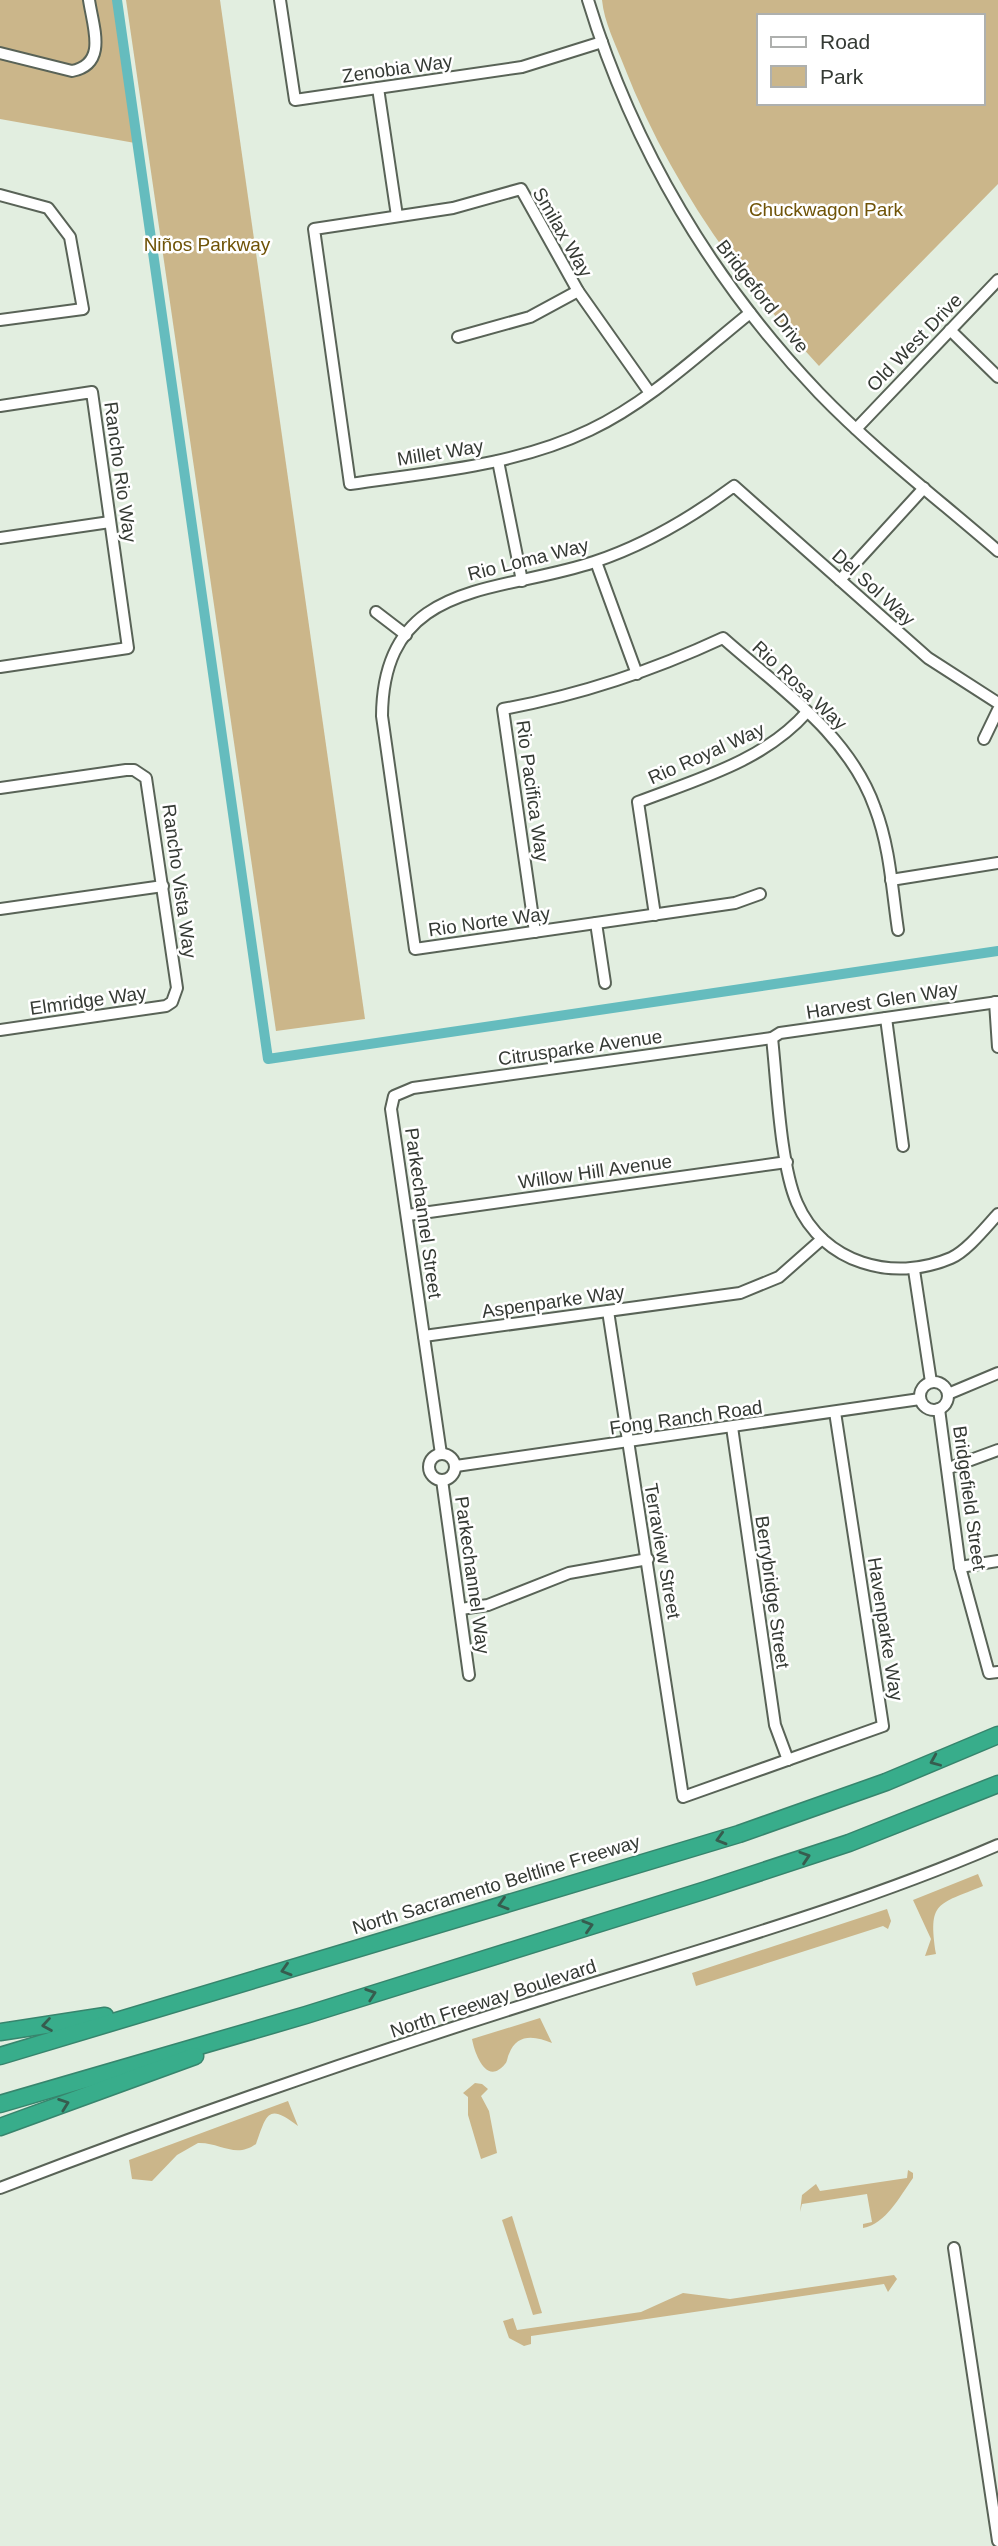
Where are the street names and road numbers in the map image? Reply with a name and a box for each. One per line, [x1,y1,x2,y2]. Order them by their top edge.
street label: Zenobia Way [341,50,454,87]
street label: Smilax Way [529,184,597,281]
street label: Bridgeford Drive [712,236,813,357]
street label: Old West Drive [863,289,966,395]
street label: Rancho Rio Way [100,400,141,544]
street label: Millet Way [396,435,485,470]
street label: Rio Loma Way [465,534,591,585]
street label: Del Sol Way [828,545,920,630]
street label: Rio Rosa Way [748,637,851,735]
street label: Rio Royal Way [645,718,768,788]
street label: Rio Pacifica Way [512,719,553,864]
street label: Rancho Vista Way [158,803,201,960]
street label: Rio Norte Way [427,902,552,940]
street label: Harvest Glen Way [805,978,960,1023]
street label: Elmridge Way [28,982,148,1019]
street label: Citrusparke Avenue [497,1026,663,1069]
street label: Parkechannel Street [401,1126,446,1300]
street label: Willow Hill Avenue [517,1150,673,1193]
street label: Aspenparke Way [480,1281,626,1322]
street label: Fong Ranch Road [608,1396,764,1439]
street label: Bridgefield Street [949,1424,990,1572]
street label: Terraview Street [640,1482,685,1621]
street label: Parkechannel Way [451,1495,494,1656]
street label: Berrybridge Street [751,1514,794,1671]
street label: Havenparke Way [864,1556,907,1703]
street label: North Sacramento Beltline Freeway [350,1830,643,1938]
street label: North Freeway Boulevard [387,1955,599,2042]

